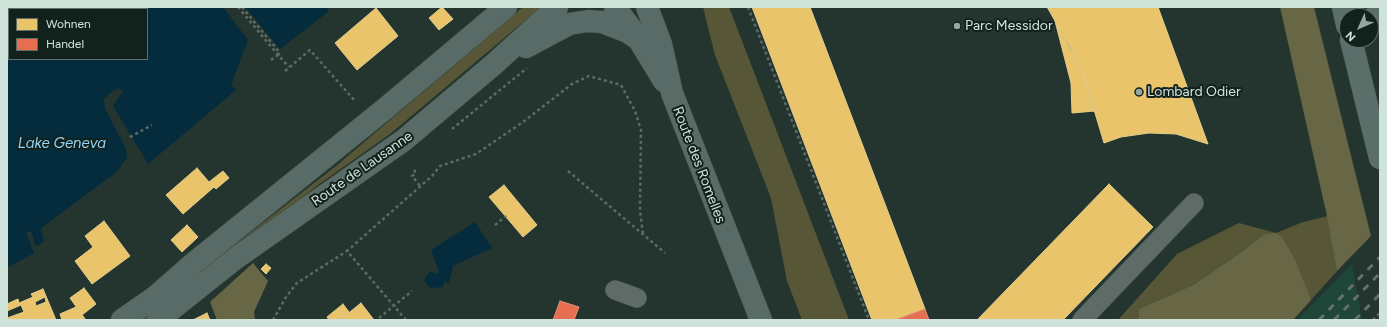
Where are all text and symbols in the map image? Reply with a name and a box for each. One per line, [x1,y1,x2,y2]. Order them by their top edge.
legend [8,8,148,60]
north arrow [1339,8,1379,48]
text: Wohnen [46,17,91,31]
place label: Parc Messidor [965,18,1053,34]
marker: Parc Messidor [952,21,962,31]
text: N [1343,29,1358,44]
text: Handel [46,37,84,51]
place label: Lombard Odier [1147,84,1241,100]
marker: Lombard Odier [1134,87,1144,97]
street label: Route des Romelles [669,104,729,226]
street label: Route de Lausanne [308,128,416,210]
water label: Lake Geneva [18,135,106,153]

